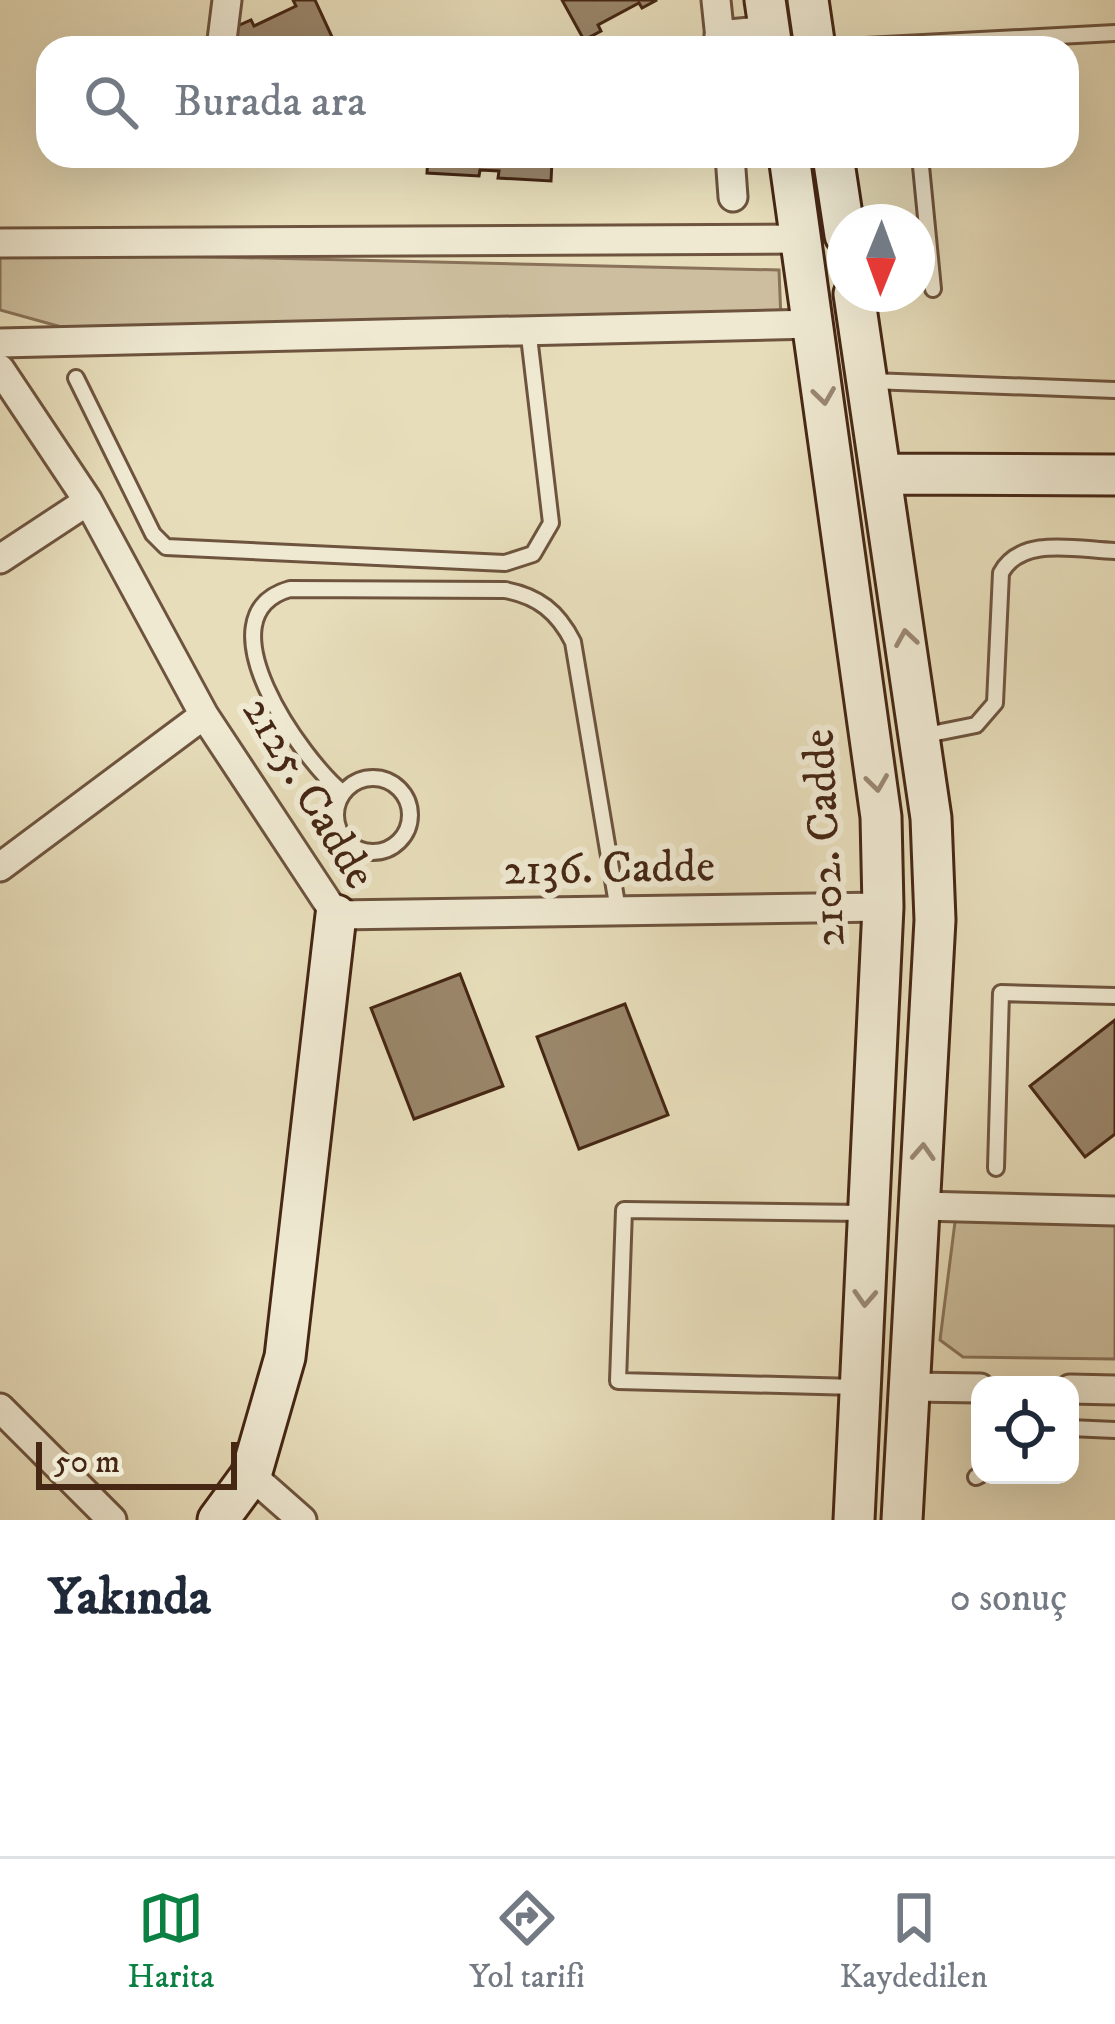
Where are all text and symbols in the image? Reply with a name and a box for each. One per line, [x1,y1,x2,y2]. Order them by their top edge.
search box [36,36,1079,168]
icon: search [78,69,144,135]
text: Burada ara [174,74,366,130]
north arrow [827,204,935,312]
one-way arrow [810,387,836,406]
one-way arrow [894,628,920,648]
street label: 2125. Cadde [229,687,387,899]
street label: 2102. Cadde [791,727,859,949]
one-way arrow [863,773,889,793]
street label: 2136. Cadde [503,839,715,899]
one-way arrow [910,1142,936,1161]
one-way arrow [852,1289,878,1308]
map controls [971,1376,1079,1484]
button: locate [971,1376,1079,1484]
scale bar [36,1436,237,1489]
text: 50 m [54,1442,120,1483]
text: Yakında [48,1566,211,1630]
text: 0 sonuç [950,1574,1067,1623]
tab: Harita [127,1885,214,1998]
tab: Yol tarifi [469,1885,585,1998]
tab: Kaydedilen [839,1885,988,1998]

